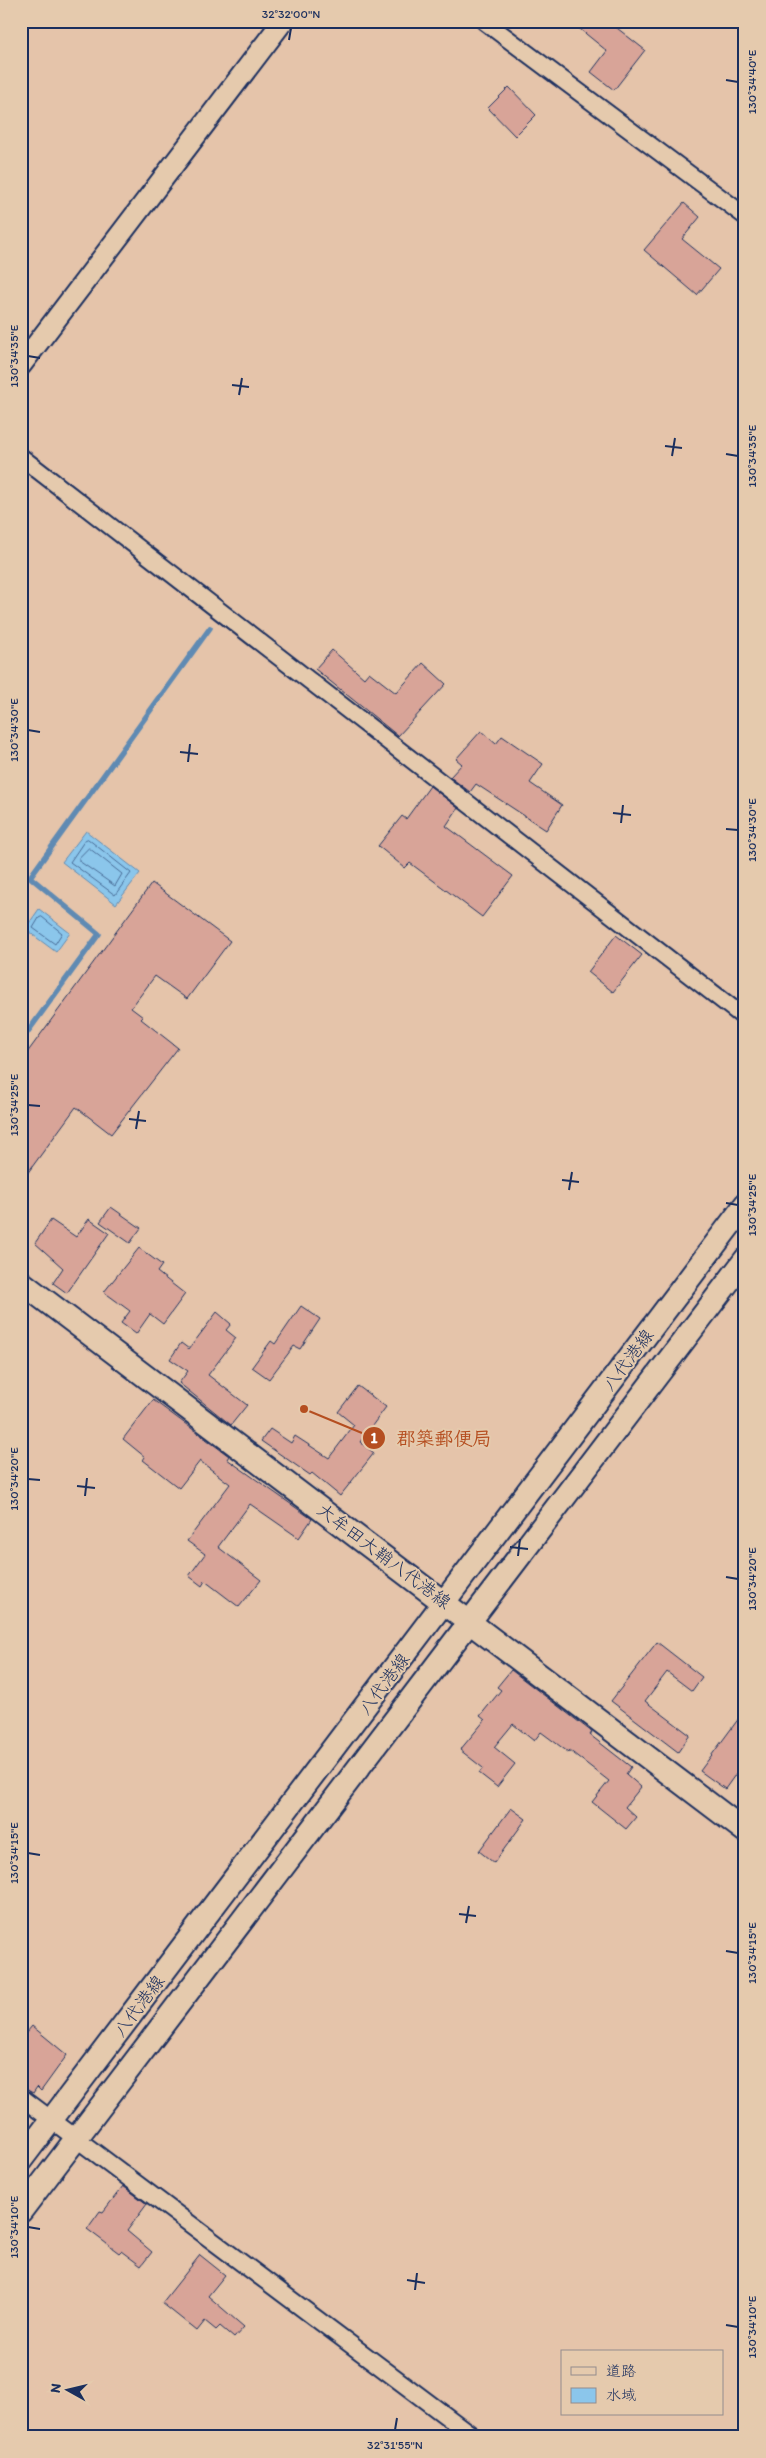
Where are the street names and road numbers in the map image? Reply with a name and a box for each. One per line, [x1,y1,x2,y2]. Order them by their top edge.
street label: 八代港線 [598,1325,658,1395]
street label: 大牟田大鞘八代港線 [313,1498,455,1614]
street label: 八代港線 [354,1649,414,1719]
street label: 八代港線 [109,1971,169,2041]

